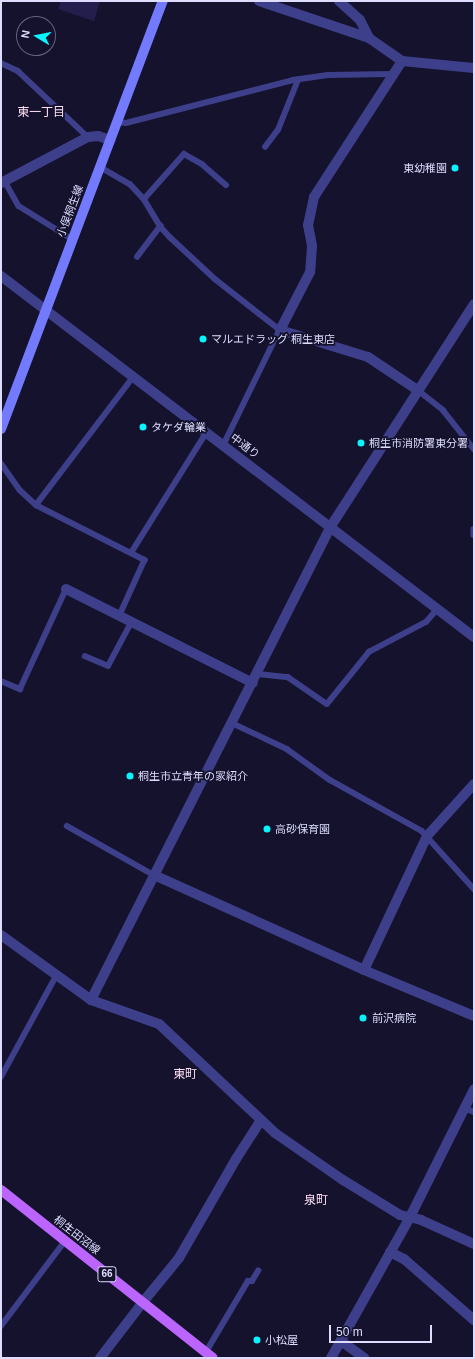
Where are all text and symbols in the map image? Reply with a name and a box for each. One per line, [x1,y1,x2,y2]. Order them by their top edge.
north arrow [16,16,56,56]
text: N [19,29,32,39]
district label: 東一丁目 [17,106,65,120]
place label: 東幼稚園 [403,161,447,175]
marker: 東幼稚園 [450,163,460,173]
street label: 小俣桐生線 [54,183,86,239]
place label: マルエドラッグ 桐生東店 [211,332,335,346]
marker: マルエドラッグ 桐生東店 [198,334,208,344]
place label: タケダ輪業 [151,420,206,434]
marker: タケダ輪業 [138,422,148,432]
street label: 中通り [228,431,262,461]
place label: 桐生市消防署東分署 [369,436,468,450]
marker: 桐生市消防署東分署 [356,438,366,448]
place label: 桐生市立青年の家紹介 [138,769,248,783]
marker: 桐生市立青年の家紹介 [125,771,135,781]
place label: 高砂保育園 [275,822,330,836]
marker: 高砂保育園 [262,824,272,834]
place label: 前沢病院 [372,1011,416,1025]
marker: 前沢病院 [357,1012,369,1024]
district label: 東町 [173,1068,197,1082]
district label: 泉町 [304,1194,328,1208]
street label: 桐生田沼線 [51,1213,103,1257]
road number: 66 [97,1266,117,1282]
scale bar [331,1317,434,1343]
text: 50 m [336,1325,363,1339]
place label: 小松屋 [265,1333,298,1347]
marker: 小松屋 [252,1335,262,1345]

